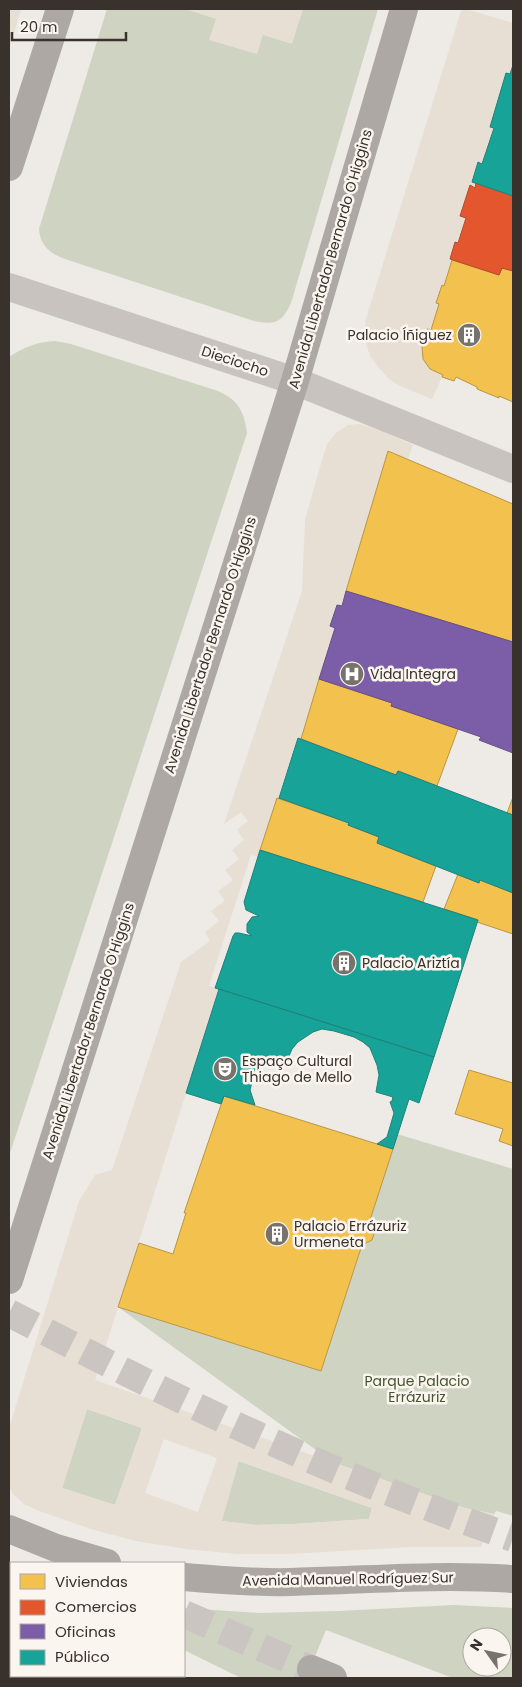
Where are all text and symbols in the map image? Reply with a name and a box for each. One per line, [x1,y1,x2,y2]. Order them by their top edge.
scale bar [12,10,126,42]
text: 20 m [20,16,58,37]
street label: Avenida Libertador Bernardo O'Higgins [283,127,377,391]
building icon: Palacio Íñiguez [456,322,482,348]
place label: Palacio Íñiguez [348,325,452,345]
street label: Dieciocho [199,341,271,381]
street label: Avenida Libertador Bernardo O'Higgins [159,514,261,776]
hospital icon: Vida Integra [339,661,365,687]
place label: Vida Integra [370,664,456,684]
street label: Avenida Libertador Bernardo O'Higgins [37,900,139,1162]
building icon: Palacio Ariztía [331,950,357,976]
place label: Palacio Ariztía [362,953,460,973]
place label: Espaço Cultural Thiago de Mello [242,1051,352,1087]
theatre icon: Espaço Cultural Thiago de Mello [212,1056,238,1082]
place label: Palacio Errázuriz Urmeneta [294,1216,407,1252]
building icon: Palacio Errázuriz Urmeneta [264,1221,290,1247]
park label: Parque Palacio Errázuriz [364,1371,470,1407]
legend [10,1562,185,1677]
street label: Avenida Manuel Rodríguez Sur [242,1567,454,1591]
text: Viviendas [55,1571,128,1592]
text: Comercios [55,1596,137,1617]
text: Oficinas [55,1621,116,1642]
north arrow [462,1627,512,1677]
text: N [465,1635,487,1655]
text: Público [55,1646,110,1667]

